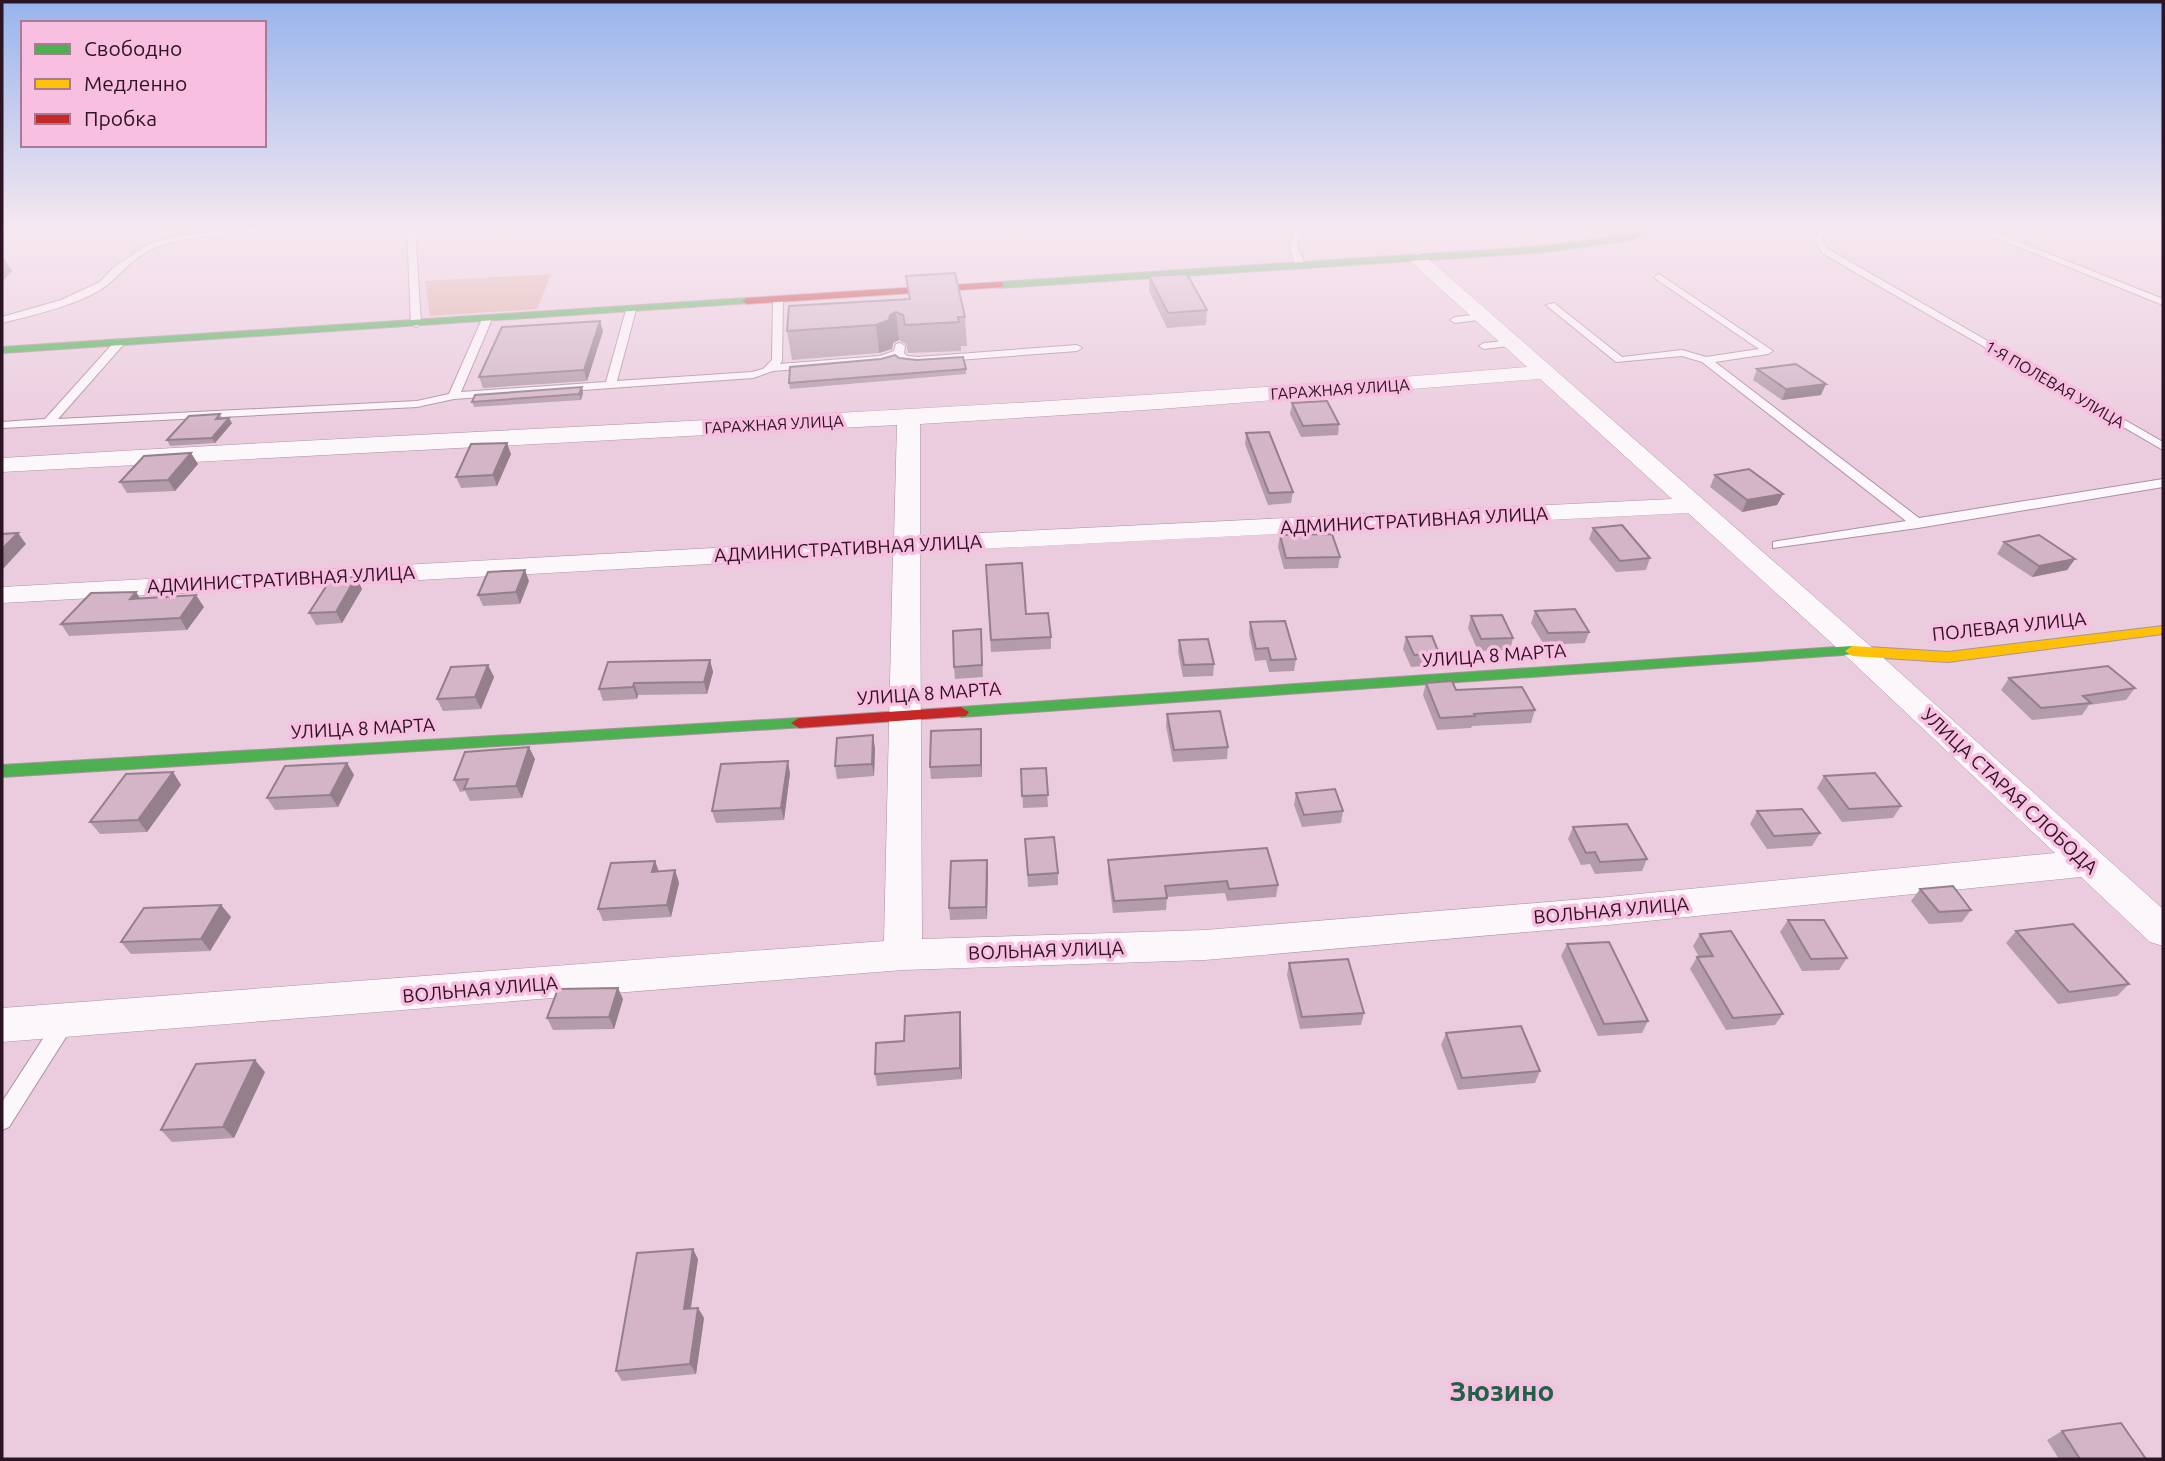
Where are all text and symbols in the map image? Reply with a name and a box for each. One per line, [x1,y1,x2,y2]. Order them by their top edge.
legend [21,21,266,147]
text: Свободно [84,36,182,60]
text: Медленно [84,71,187,95]
text: Пробка [84,106,157,130]
street label: 1-Я ПОЛЕВАЯ УЛИЦА [1982,337,2128,432]
street label: ГАРАЖНАЯ УЛИЦА [1270,375,1411,403]
street label: ГАРАЖНАЯ УЛИЦА [704,411,845,437]
street label: АДМИНИСТРАТИВНАЯ УЛИЦА [1279,502,1549,538]
street label: АДМИНИСТРАТИВНАЯ УЛИЦА [713,530,983,566]
street label: АДМИНИСТРАТИВНАЯ УЛИЦА [146,561,416,597]
street label: ПОЛЕВАЯ УЛИЦА [1931,607,2088,645]
street label: УЛИЦА 8 МАРТА [1421,639,1567,671]
street label: УЛИЦА 8 МАРТА [856,677,1002,709]
street label: УЛИЦА СТАРАЯ СЛОБОДА [1917,704,2103,879]
street label: УЛИЦА 8 МАРТА [290,713,436,743]
street label: ВОЛЬНАЯ УЛИЦА [1532,892,1690,928]
street label: ВОЛЬНАЯ УЛИЦА [968,936,1125,964]
street label: ВОЛЬНАЯ УЛИЦА [401,971,559,1007]
district label: Зюзино [1450,1375,1554,1406]

